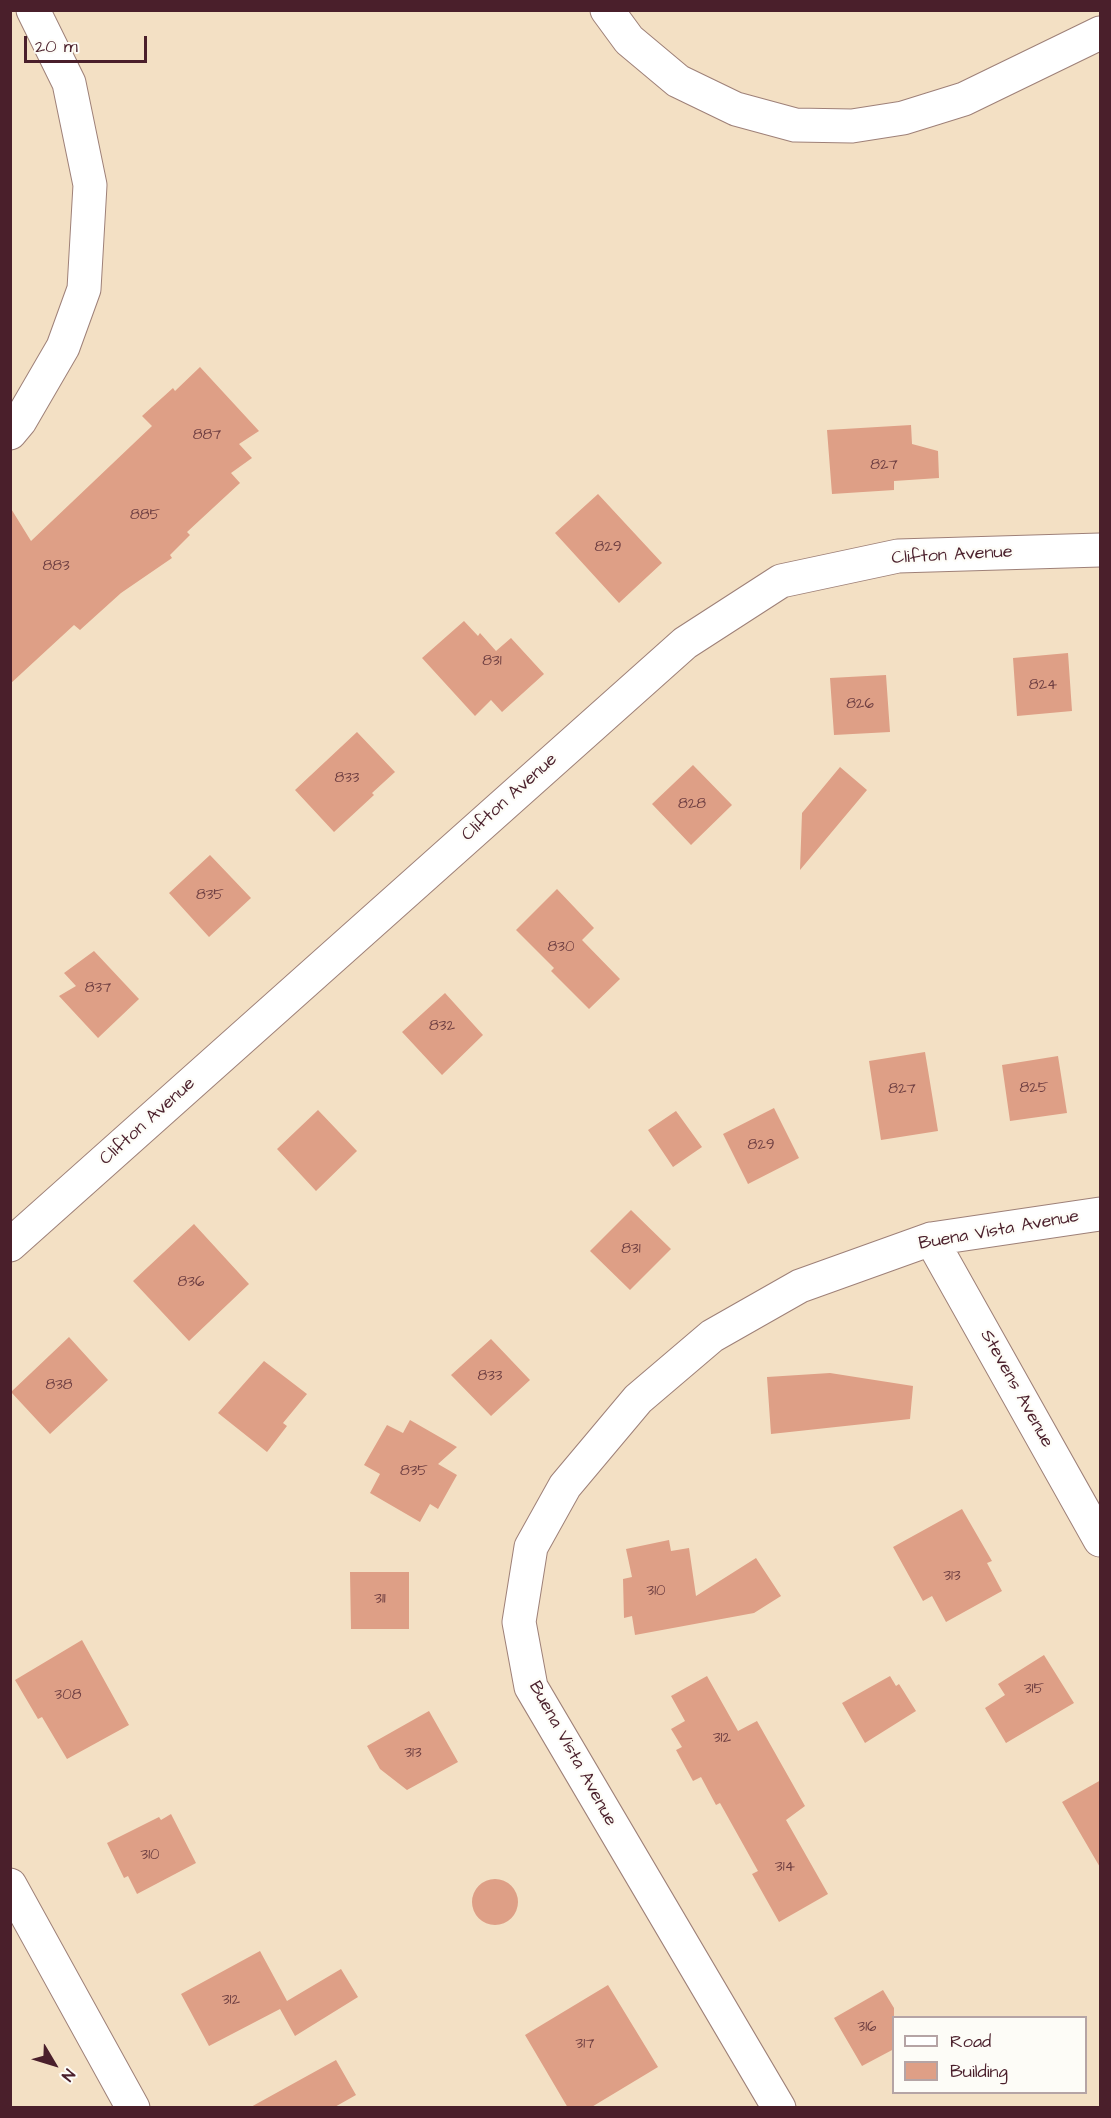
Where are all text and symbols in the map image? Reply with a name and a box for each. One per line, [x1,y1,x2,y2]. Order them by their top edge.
scale bar [27,24,150,62]
text: 20 m [35,34,78,59]
house number: 887 [193,427,221,445]
house number: 827 [870,457,898,475]
house number: 885 [130,507,160,525]
house number: 829 [595,539,621,557]
street label: Clifton Avenue [891,542,1013,570]
house number: 883 [42,558,70,576]
house number: 831 [482,653,502,671]
house number: 824 [1029,677,1057,695]
house number: 826 [846,696,874,714]
street label: Clifton Avenue [458,749,562,847]
house number: 833 [335,770,359,788]
house number: 828 [678,796,706,814]
house number: 835 [196,887,224,905]
house number: 830 [548,939,574,957]
house number: 837 [85,980,111,998]
house number: 832 [429,1018,455,1036]
street label: Clifton Avenue [96,1073,200,1171]
house number: 825 [1020,1080,1048,1098]
house number: 827 [888,1081,916,1099]
house number: 829 [748,1137,774,1155]
street label: Buena Vista Avenue [917,1206,1081,1256]
house number: 831 [621,1241,641,1259]
house number: 836 [178,1274,204,1292]
street label: Stevens Avenue [975,1326,1057,1452]
house number: 833 [478,1368,502,1386]
house number: 838 [45,1377,73,1395]
house number: 835 [400,1463,428,1481]
house number: 313 [943,1568,961,1586]
house number: 310 [646,1583,666,1601]
house number: 311 [374,1591,386,1609]
street label: Buena Vista Avenue [523,1678,621,1830]
house number: 315 [1024,1681,1044,1699]
house number: 308 [55,1687,81,1705]
house number: 312 [713,1730,731,1748]
house number: 313 [404,1745,422,1763]
house number: 310 [140,1847,160,1865]
house number: 314 [775,1859,795,1877]
house number: 312 [222,1992,240,2010]
legend [892,2016,1087,2094]
house number: 316 [858,2019,876,2037]
text: Road [950,2029,991,2054]
north arrow [24,2034,84,2094]
house number: 317 [576,2036,594,2054]
text: Building [950,2059,1008,2084]
text: N [56,2064,80,2086]

